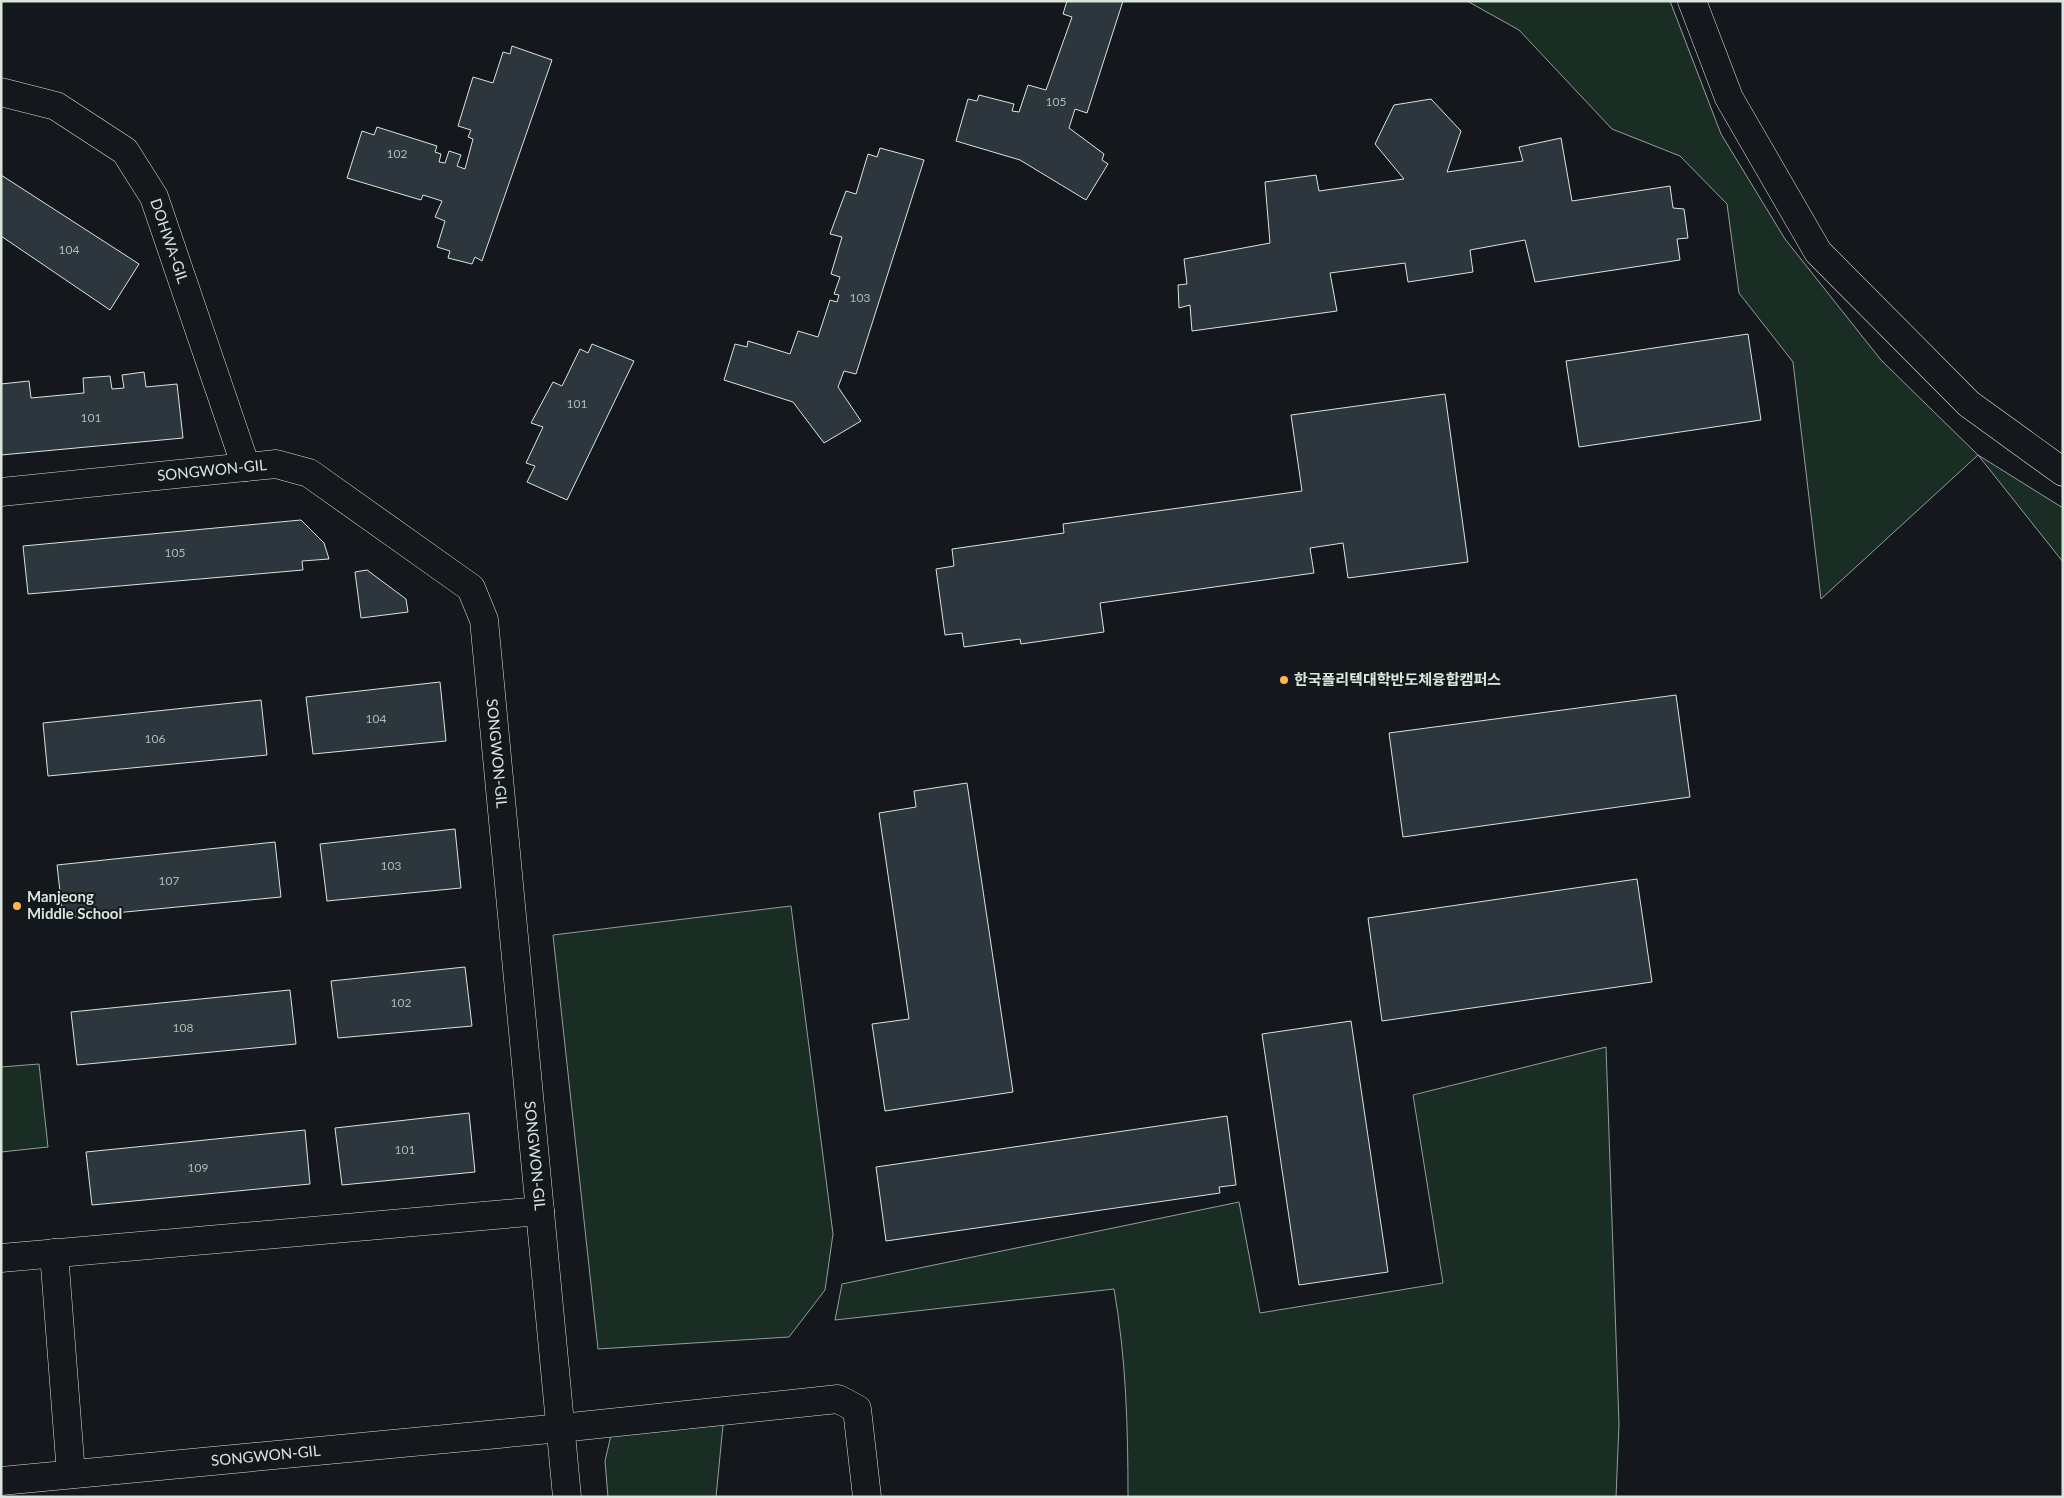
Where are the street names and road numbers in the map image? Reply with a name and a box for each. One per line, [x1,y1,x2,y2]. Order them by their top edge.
street label: DOHWA-GIL [147,196,193,286]
street label: SONGWON-GIL [156,455,268,484]
street label: SONGWON-GIL [484,698,512,809]
street label: SONGWON-GIL [522,1100,550,1211]
street label: SONGWON-GIL [210,1441,322,1469]

